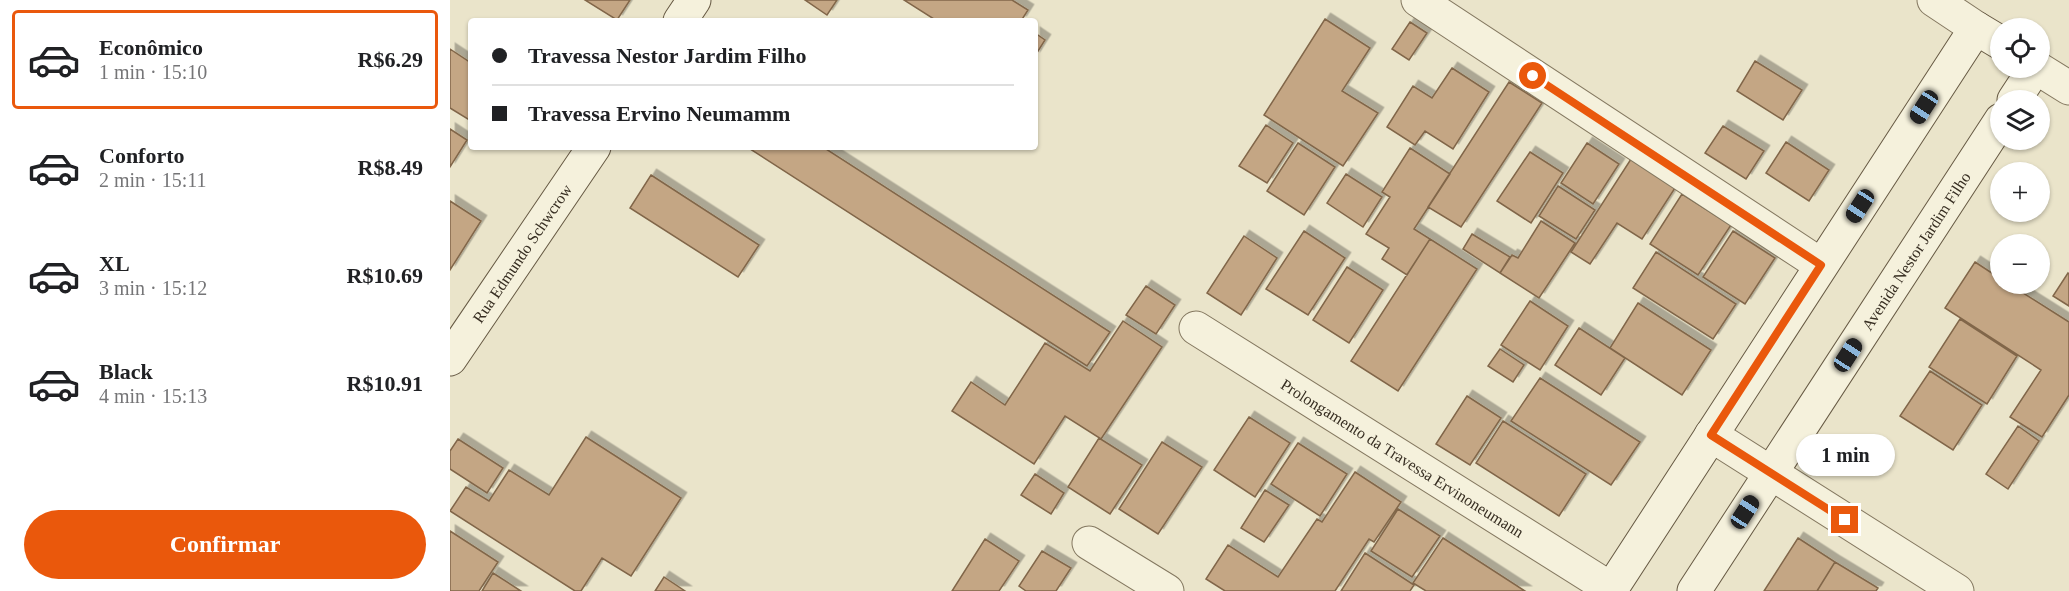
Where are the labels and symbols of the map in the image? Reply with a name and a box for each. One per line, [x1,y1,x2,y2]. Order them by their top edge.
route start [1519,62,1546,89]
car [1907,87,1941,127]
street label: Avenida Nestor Jardim Filho [1858,169,1974,333]
street label: Rua Edmundo Schwcrow [469,181,576,326]
car [1843,186,1877,226]
car [1831,335,1865,375]
street label: Prolongamento da Travessa Ervinoneumann [1278,376,1527,541]
callout: 1 min [1796,433,1894,475]
car [1728,492,1762,532]
route end [1831,506,1858,533]

